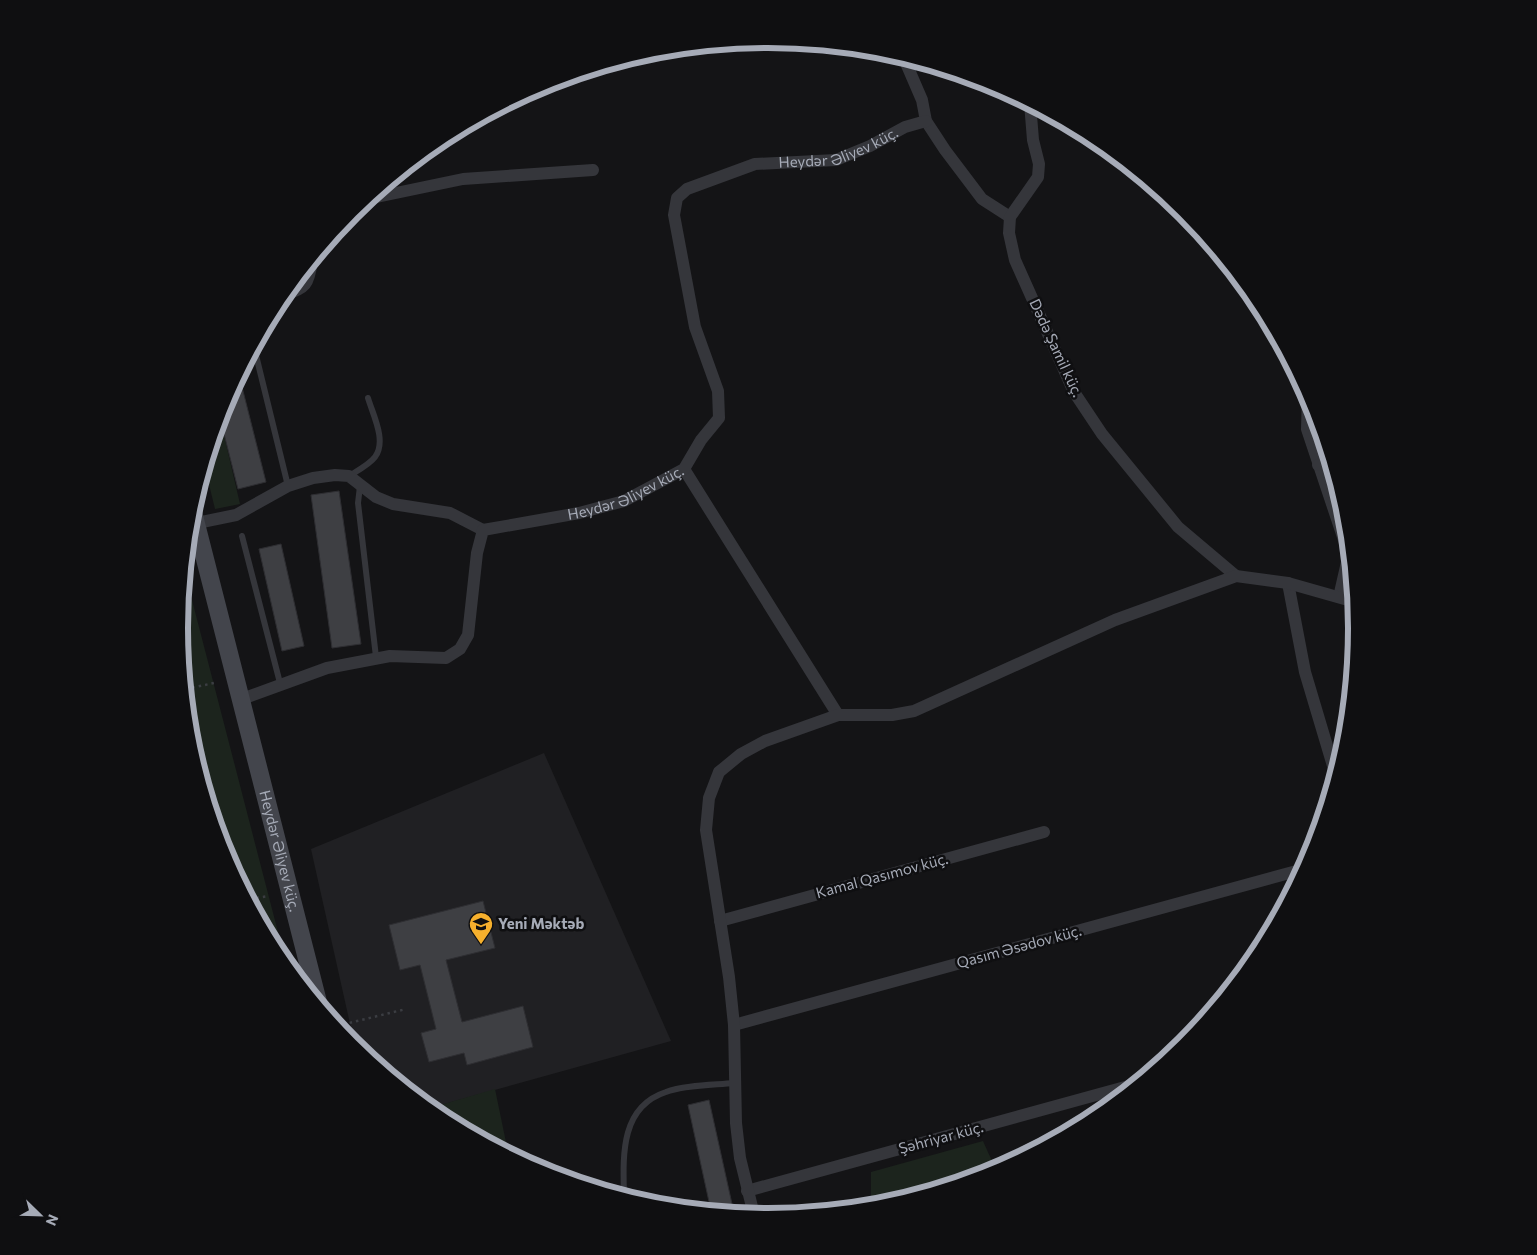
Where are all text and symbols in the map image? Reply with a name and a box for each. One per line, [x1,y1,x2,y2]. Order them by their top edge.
street label: Heydər Əliyev küç. [778,123,901,171]
street label: Dədə Şamil küç. [1026,296,1087,399]
street label: Heydər Əliyev küç. [566,461,687,523]
street label: Heydər Əliyev küç. [256,788,305,913]
street label: Kamal Qasımov küç. [814,849,950,901]
school or university icon: Yeni Məktəb [468,911,494,945]
place label: Yeni Məktəb [498,914,584,932]
street label: Qasım Əsədov küç. [954,921,1083,971]
street label: Şəhriyar küç. [896,1117,985,1157]
north arrow [15,1190,65,1240]
text: N [43,1212,62,1228]

